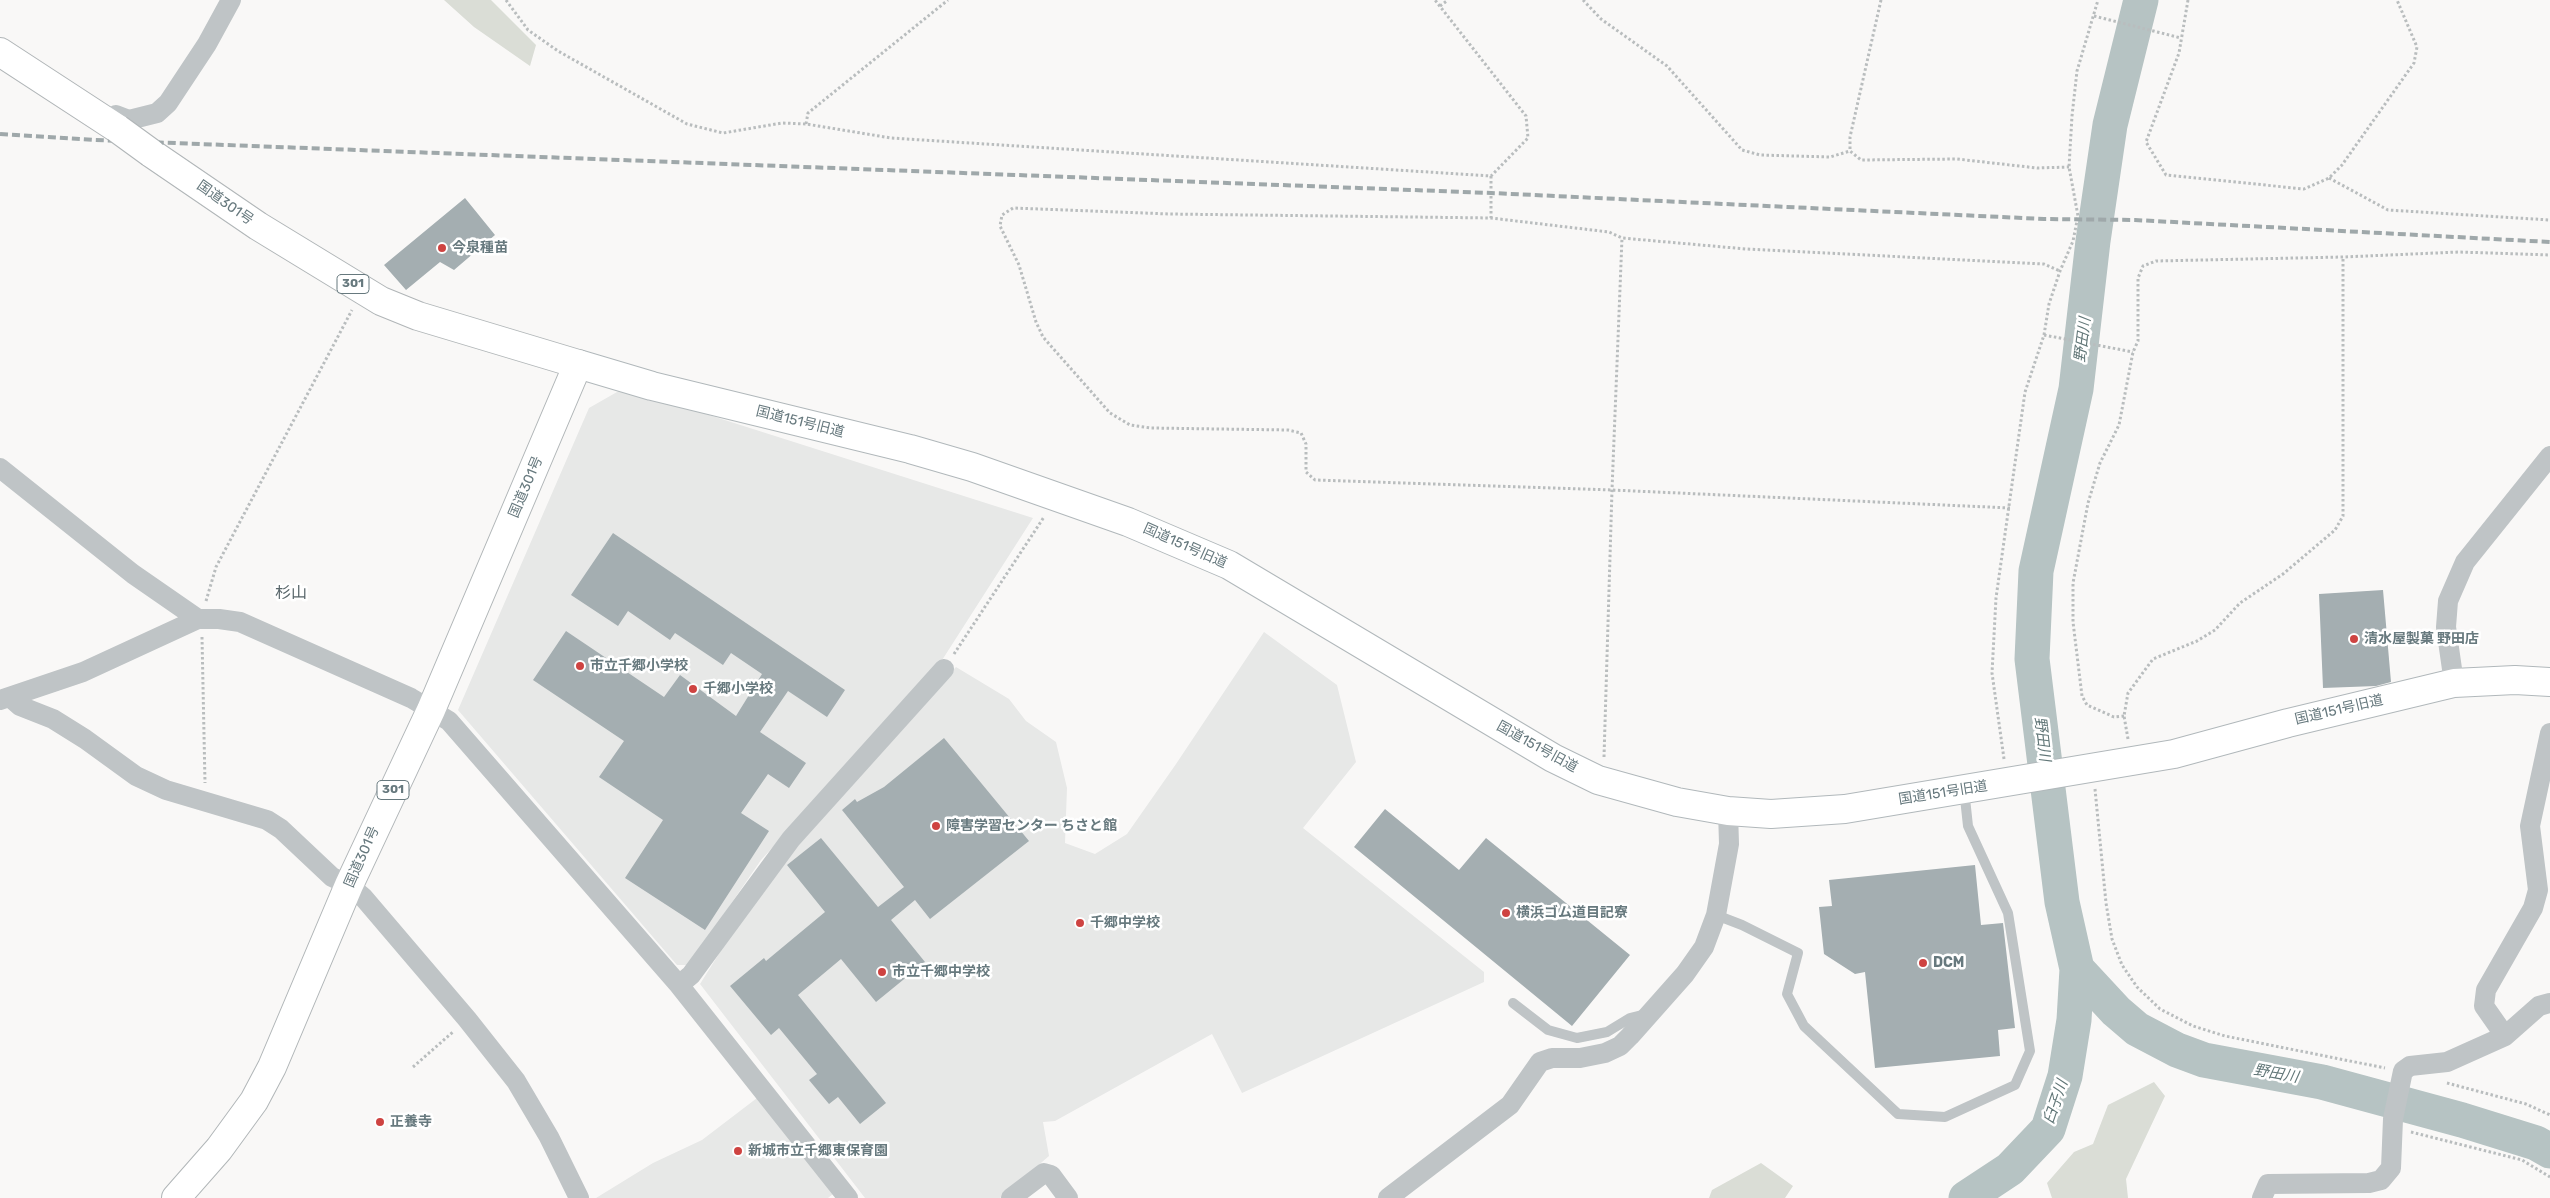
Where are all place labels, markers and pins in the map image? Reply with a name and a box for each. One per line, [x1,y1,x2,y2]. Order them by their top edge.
place label: 今泉種苗 [452,240,508,256]
marker: 今泉種苗 [436,242,448,254]
place label: 清水屋製菓 野田店 [2364,631,2479,647]
marker: 清水屋製菓 野田店 [2348,633,2360,645]
place label: 市立千郷小学校 [590,658,688,674]
marker: 市立千郷小学校 [574,660,586,672]
place label: 千郷小学校 [703,681,773,697]
marker: 千郷小学校 [687,683,699,695]
place label: 障害学習センター ちさと館 [946,818,1117,834]
marker: 障害学習センター ちさと館 [930,820,942,832]
place label: 横浜ゴム道目記寮 [1516,905,1628,921]
marker: 横浜ゴム道目記寮 [1500,907,1512,919]
place label: 千郷中学校 [1090,915,1160,931]
marker: 千郷中学校 [1074,917,1086,929]
place label: DCM [1933,955,1964,971]
marker: DCM [1917,957,1929,969]
place label: 市立千郷中学校 [892,964,990,980]
marker: 市立千郷中学校 [876,966,888,978]
place label: 正養寺 [390,1114,432,1130]
marker: 正養寺 [374,1116,386,1128]
place label: 新城市立千郷東保育園 [748,1143,888,1159]
marker: 新城市立千郷東保育園 [732,1145,744,1157]

